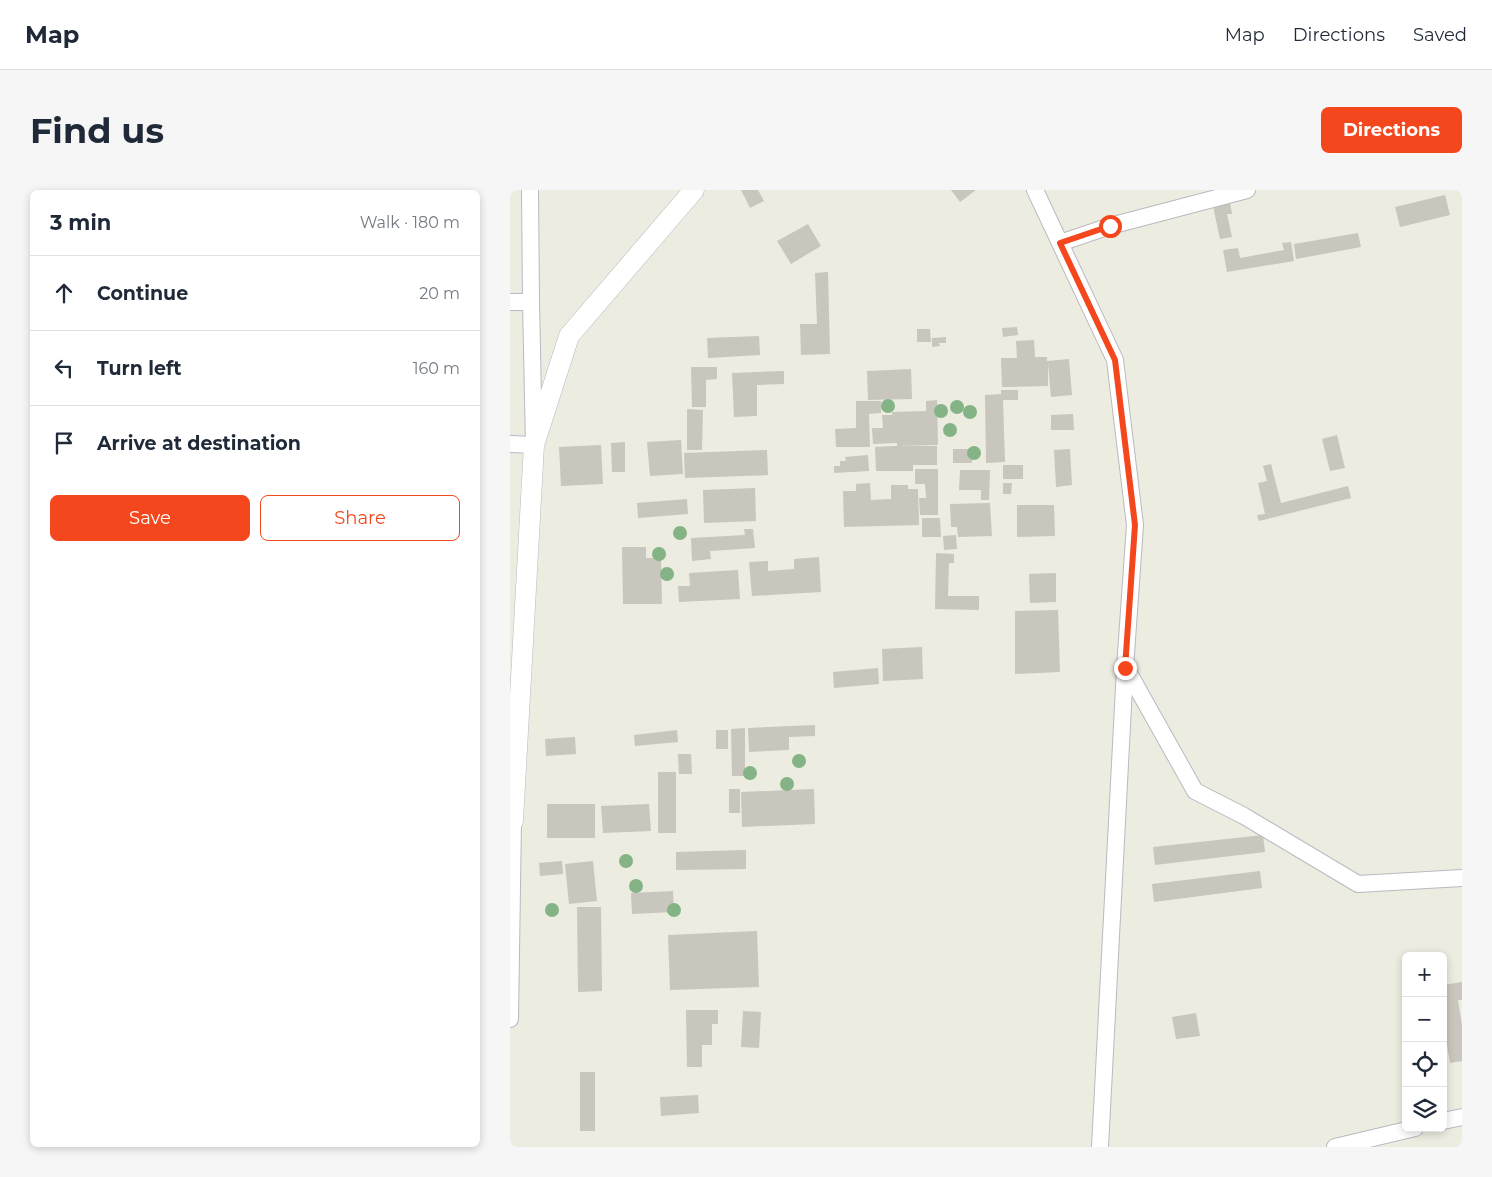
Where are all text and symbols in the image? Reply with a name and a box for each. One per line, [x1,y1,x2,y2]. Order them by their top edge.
text: Map [25,20,79,49]
text: Map [1225,24,1265,46]
text: Directions [1293,24,1385,46]
text: Saved [1413,24,1467,46]
button: Directions [1321,107,1462,153]
text: Find us [30,109,164,152]
text: 3 min [50,210,111,235]
text: Walk · 180 m [360,213,460,232]
route start [1099,215,1122,238]
icon: ahead [50,279,78,307]
text: Continue [97,282,188,305]
text: 20 m [419,284,460,303]
icon: left [50,354,78,382]
text: Turn left [97,357,182,380]
text: 160 m [413,359,460,378]
icon: arrive [50,429,78,457]
text: Arrive at destination [97,432,301,455]
button: Save [50,495,250,541]
button: Share [260,495,460,541]
route end [1114,657,1137,680]
map controls [1402,952,1447,1132]
button: + [1402,952,1447,997]
button: − [1402,997,1447,1042]
button: locate [1402,1042,1447,1087]
button: layers [1402,1087,1447,1132]

